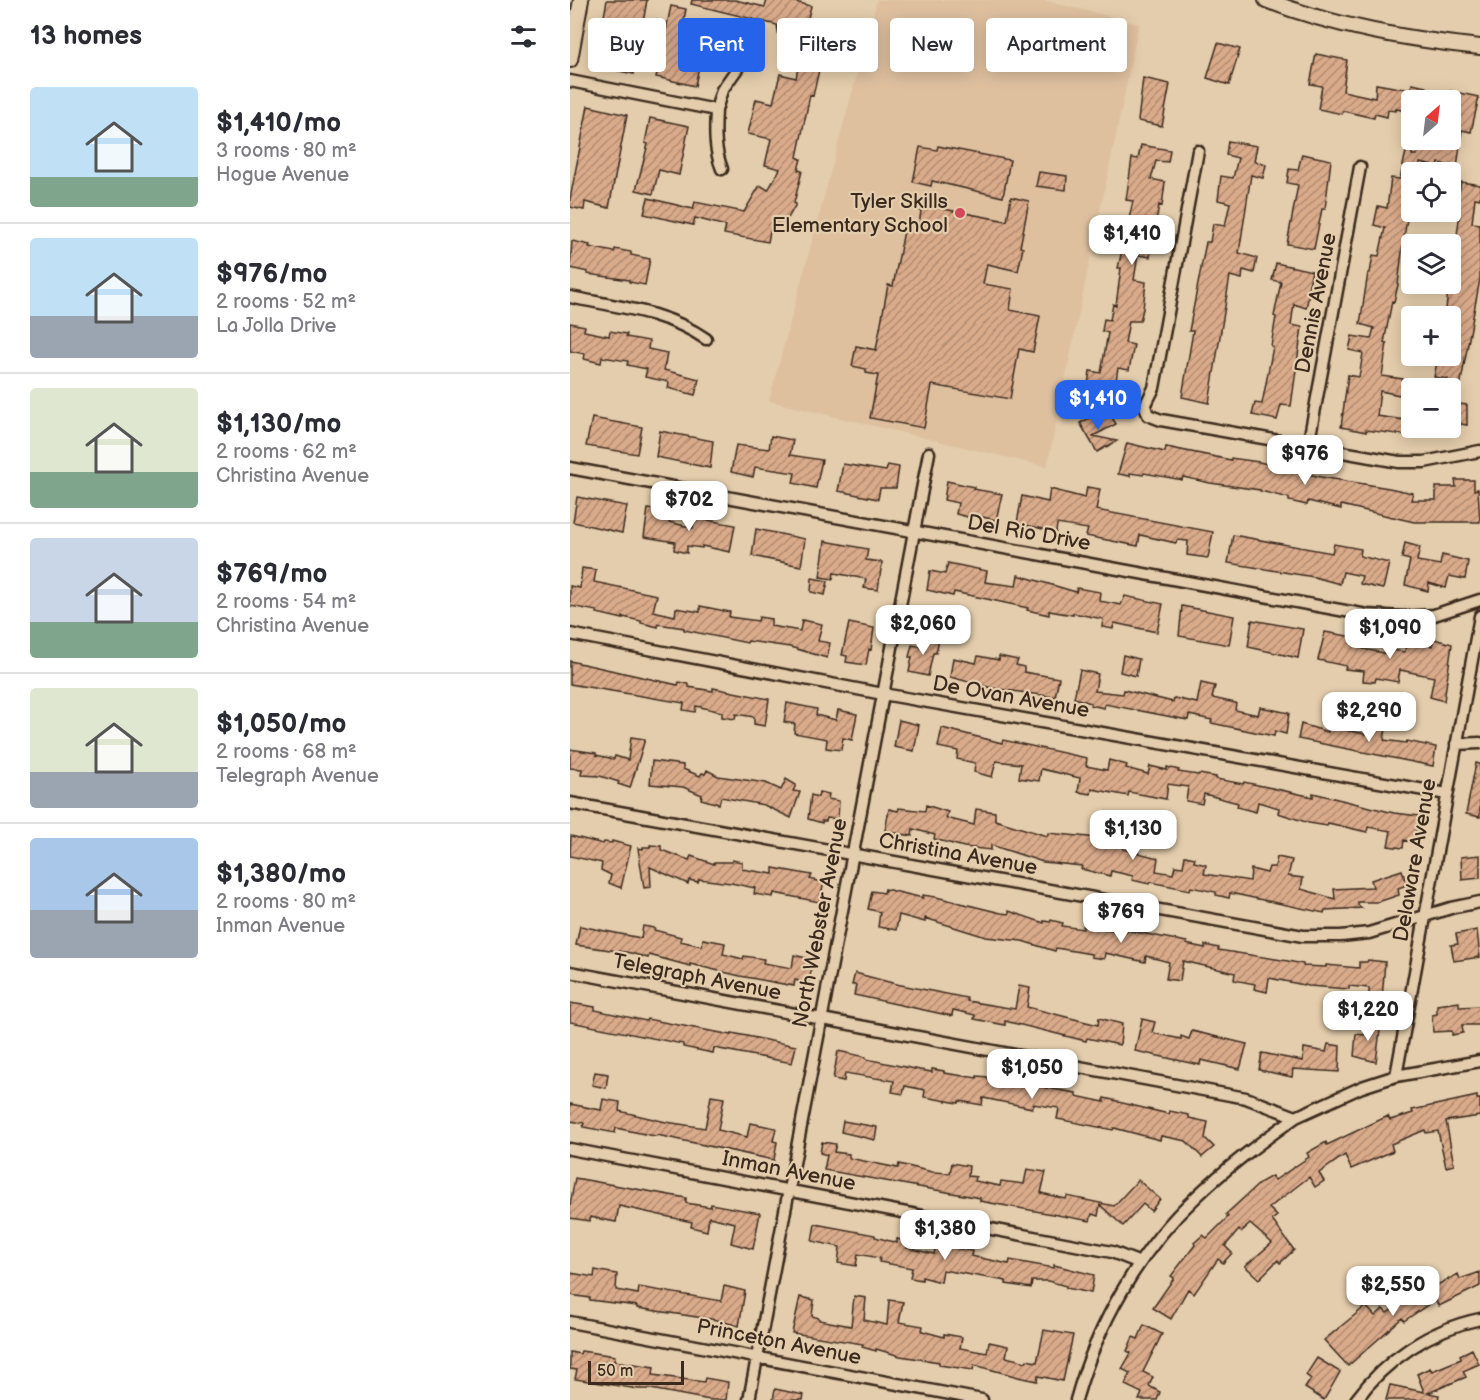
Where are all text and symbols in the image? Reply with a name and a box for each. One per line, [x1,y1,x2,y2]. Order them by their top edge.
chip: Buy [588,18,666,72]
chip: Rent [678,18,765,72]
chip: Filters [777,18,878,72]
chip: New [890,18,974,72]
chip: Apartment [986,18,1127,72]
icon: filters [507,20,540,53]
text: 13 homes [30,21,142,52]
north arrow [1401,90,1461,150]
map controls [1401,90,1461,438]
text: $1,410/mo [216,108,341,139]
icon: home [78,111,150,183]
text: 3 rooms · 80 m² [216,139,357,163]
button: locate [1401,162,1461,222]
text: Hogue Avenue [216,163,349,187]
place label: Tyler Skills Elementary School [772,189,948,238]
marker: Tyler Skills Elementary School [953,206,967,220]
pin: $1,410 [1083,215,1181,266]
text: $1,410 [1103,222,1161,246]
street label: Dennis Avenue [1290,231,1342,375]
button: layers [1401,234,1461,294]
text: $976/mo [216,259,327,290]
icon: home [78,262,150,334]
text: 2 rooms · 52 m² [216,290,356,314]
button: + [1401,306,1461,366]
text: La Jolla Drive [216,314,336,338]
button: − [1401,378,1461,438]
pin: $1,410 [1049,380,1147,431]
text: $1,410 [1069,387,1127,411]
text: $1,130/mo [216,409,341,440]
icon: home [78,412,150,484]
pin: $976 [1269,435,1341,486]
text: 2 rooms · 62 m² [216,440,357,464]
text: $976 [1281,442,1329,466]
text: Christina Avenue [216,464,369,488]
pin: $702 [653,481,725,532]
text: $702 [665,488,713,512]
street label: Del Rio Drive [965,510,1093,556]
text: $769/mo [216,559,327,590]
icon: home [78,562,150,634]
text: 2 rooms · 54 m² [216,590,356,614]
pin: $2,060 [874,605,972,656]
pin: $1,090 [1341,609,1439,660]
text: $2,060 [890,612,956,636]
text: Christina Avenue [216,614,369,638]
text: $1,090 [1359,616,1421,640]
street label: De Ovan Avenue [931,671,1091,723]
pin: $2,290 [1320,692,1418,743]
text: $2,290 [1336,699,1402,723]
text: $1,050/mo [216,709,346,740]
icon: home [78,712,150,784]
text: 2 rooms · 68 m² [216,740,357,764]
text: Telegraph Avenue [216,764,379,788]
street label: Delaware Avenue [1388,776,1442,944]
pin: $1,130 [1084,810,1182,861]
street label: North Webster Avenue [787,816,853,1030]
text: $1,130 [1104,817,1162,841]
street label: Christina Avenue [877,828,1039,880]
text: $1,380/mo [216,859,346,890]
icon: home [78,862,150,934]
text: 2 rooms · 80 m² [216,890,356,914]
pin: $769 [1085,893,1157,944]
text: $769 [1097,900,1145,924]
text: Inman Avenue [216,914,345,938]
street label: Telegraph Avenue [611,948,783,1006]
pin: $1,220 [1319,991,1417,1042]
text: $1,220 [1337,998,1399,1022]
pin: $1,050 [983,1049,1081,1100]
text: $1,050 [1001,1056,1063,1080]
street label: Inman Avenue [720,1146,858,1196]
pin: $1,380 [896,1210,994,1261]
text: $1,380 [914,1217,976,1241]
pin: $2,550 [1344,1266,1442,1317]
text: $2,550 [1360,1273,1426,1297]
street label: Princeton Avenue [695,1314,863,1370]
scale bar [588,1358,684,1386]
text: 50 m [597,1362,633,1381]

